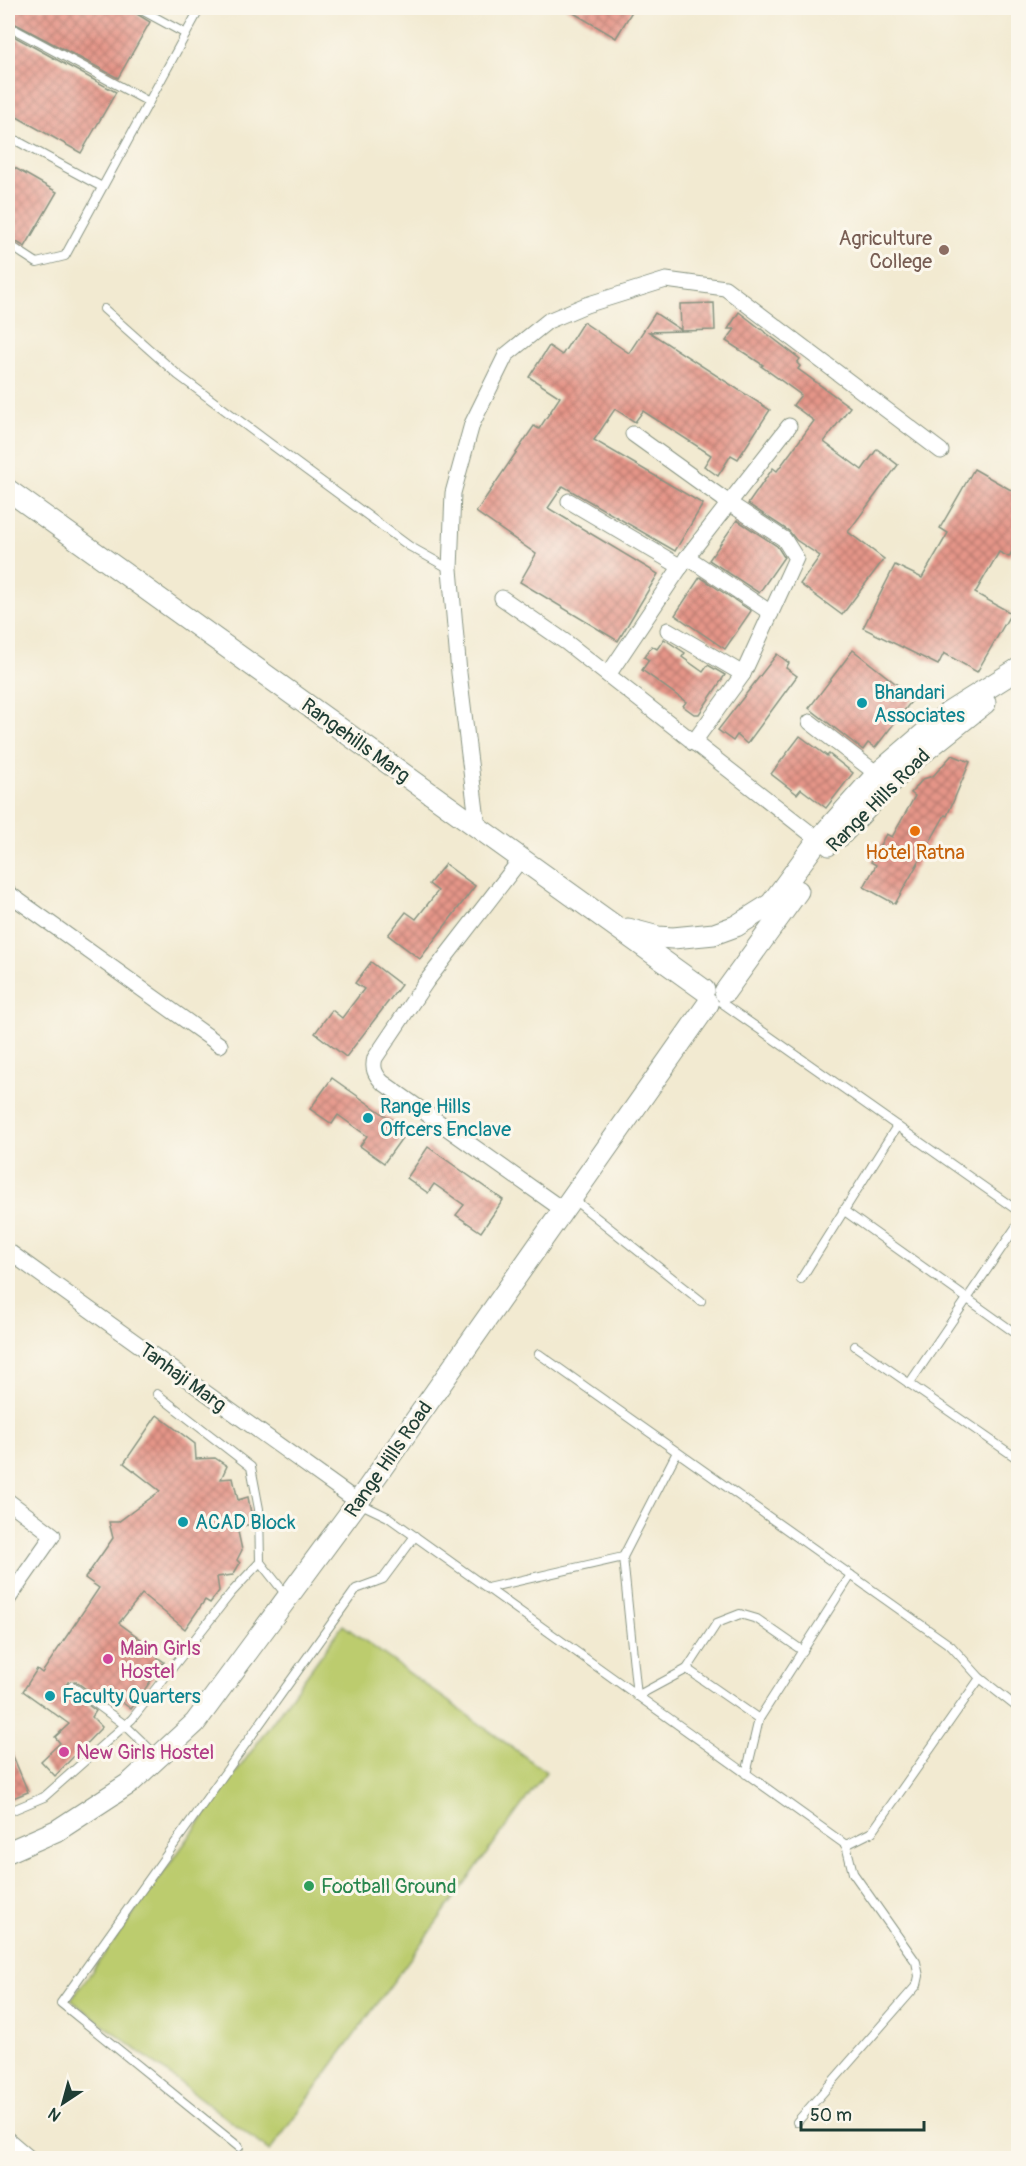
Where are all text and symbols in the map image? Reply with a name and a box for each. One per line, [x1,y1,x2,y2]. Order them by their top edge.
place label: Agriculture College [839,226,932,274]
marker: Agriculture College [937,243,951,257]
place label: Bhandari Associates [874,680,965,728]
street label: Rangehills Marg [296,693,415,788]
marker: Bhandari Associates [855,696,869,710]
street label: Range Hills Road [821,743,935,857]
marker: Hotel Ratna [908,824,922,838]
place label: Hotel Ratna [865,840,965,865]
place label: Range Hills Offcers Enclave [380,1094,511,1142]
marker: Range Hills Offcers Enclave [361,1111,375,1125]
street label: Tanhaji Marg [134,1337,231,1417]
street label: Range Hills Road [339,1396,438,1522]
place label: ACAD Block [195,1510,296,1535]
marker: ACAD Block [176,1515,190,1529]
place label: Main Girls Hostel [120,1636,200,1684]
marker: Main Girls Hostel [101,1652,115,1666]
place label: Faculty Quarters [62,1684,201,1709]
marker: Faculty Quarters [43,1689,57,1703]
place label: New Girls Hostel [76,1740,214,1765]
marker: New Girls Hostel [57,1745,71,1759]
place label: Football Ground [321,1874,456,1899]
marker: Football Ground [302,1879,316,1893]
north arrow [33,2073,93,2133]
scale bar [801,2094,924,2132]
text: N [44,2103,65,2126]
text: 50 m [810,2104,852,2127]

